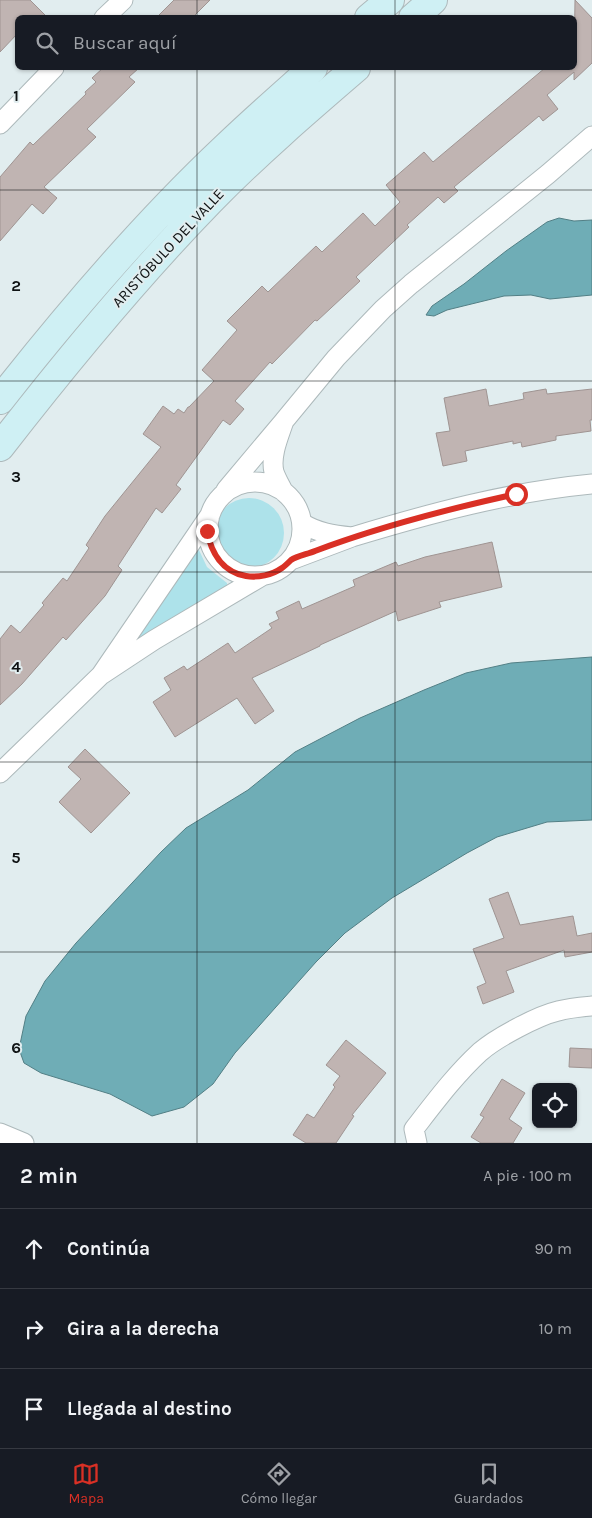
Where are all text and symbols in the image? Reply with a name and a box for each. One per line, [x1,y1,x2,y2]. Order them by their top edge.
search box [15,15,577,70]
icon: search [33,29,61,57]
text: Buscar aquí [73,32,177,54]
text: 1 [13,86,19,105]
street label: ARISTÓBULO DEL VALLE [108,185,228,311]
text: 2 [11,276,21,295]
text: 3 [11,467,21,486]
route start [505,483,528,506]
route end [196,520,219,543]
text: 4 [11,657,21,676]
text: 5 [11,848,21,867]
text: 6 [11,1038,21,1057]
map controls [532,1083,577,1128]
button: locate [532,1083,577,1128]
text: 2 min [20,1164,78,1188]
text: A pie · 100 m [483,1166,572,1185]
icon: ahead [20,1235,48,1263]
text: Continúa [67,1238,150,1260]
text: 90 m [534,1239,572,1258]
icon: right [20,1315,48,1343]
text: Gira a la derecha [67,1318,219,1340]
text: 10 m [538,1319,572,1338]
icon: arrive [20,1395,48,1423]
text: Llegada al destino [67,1398,232,1420]
tab: Mapa [68,1460,104,1507]
tab: Cómo llegar [241,1460,317,1507]
tab: Guardados [454,1460,523,1507]

